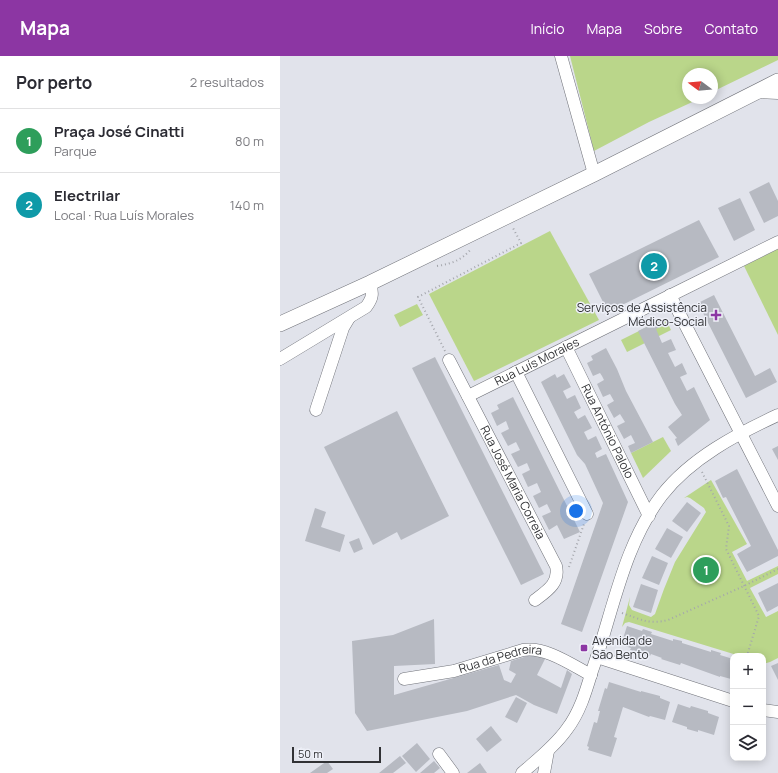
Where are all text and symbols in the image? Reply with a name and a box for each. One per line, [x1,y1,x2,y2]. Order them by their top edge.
text: Mapa [20,15,70,41]
text: Início [531,19,564,38]
text: Mapa [586,19,622,38]
text: Sobre [644,19,682,38]
text: Contato [704,19,758,38]
north arrow [682,68,718,104]
text: Por perto [16,71,92,94]
text: 2 resultados [190,73,264,91]
text: Praça José Cinatti [54,121,185,142]
text: 1 [26,132,32,150]
text: 80 m [235,132,264,150]
text: Parque [54,142,96,160]
text: Electrilar [54,185,120,206]
text: 2 [25,196,33,214]
text: 140 m [230,196,264,214]
text: Local · Rua Luís Morales [54,206,194,224]
pin: 2 [641,251,667,281]
place label: Serviços de Assistência Médico-Social [577,299,707,330]
marker: Serviços de Assistência Médico-Social [710,309,722,321]
street label: Rua Luís Morales [491,333,582,390]
street label: Rua António Palolo [578,381,638,481]
street label: Rua José Maria Correia [477,422,550,542]
your location [566,501,586,521]
pin: 1 [693,555,719,585]
place label: Avenida de São Bento [592,632,652,663]
street label: Rua da Pedreira [456,640,544,677]
marker: Avenida de São Bento [579,643,589,653]
map controls [730,653,766,761]
button: + [730,653,766,689]
button: − [730,689,766,725]
button: layers [730,725,766,761]
scale bar [292,745,381,764]
text: 50 m [298,746,323,761]

